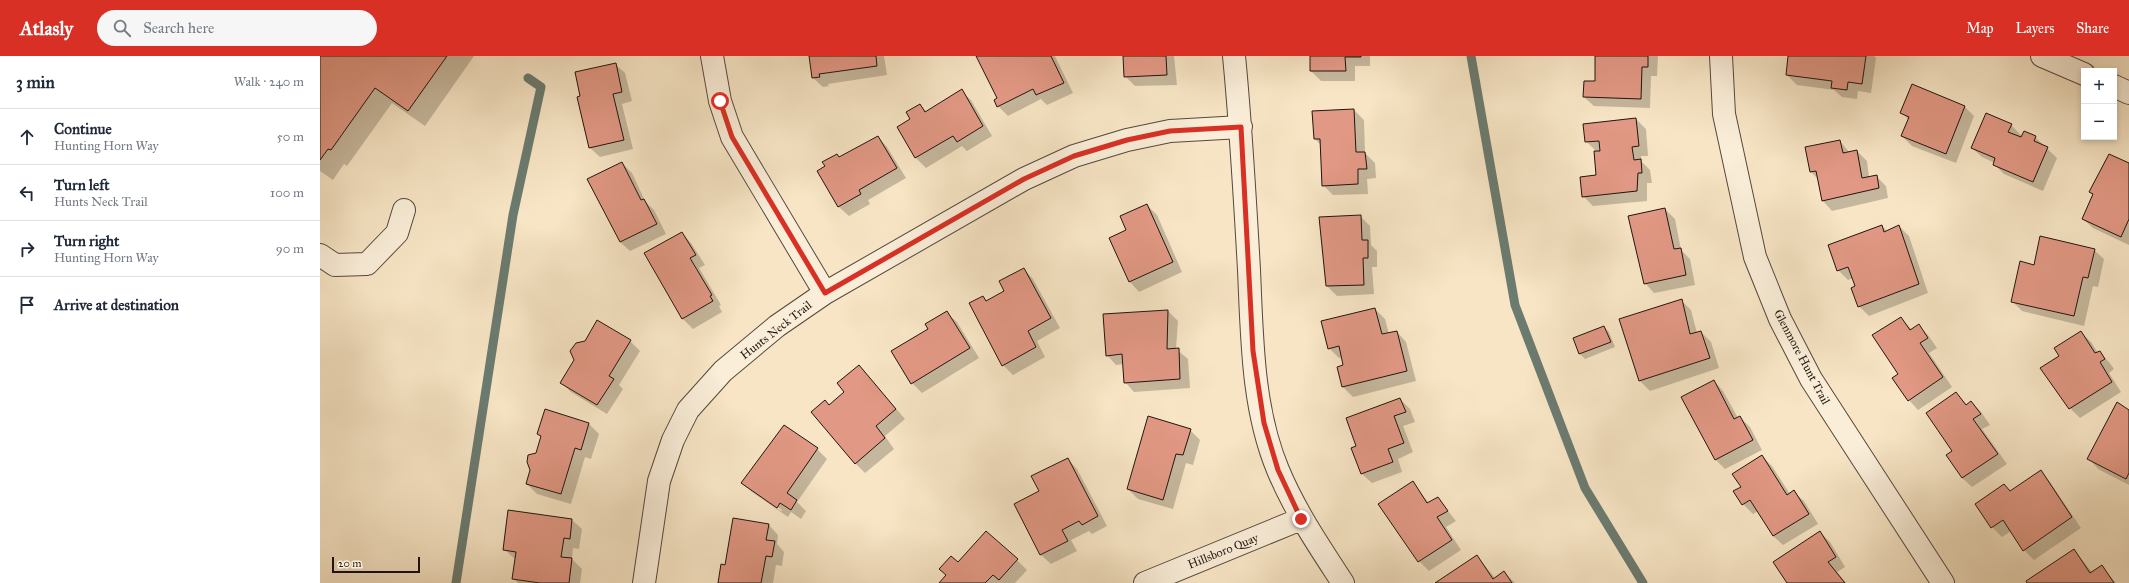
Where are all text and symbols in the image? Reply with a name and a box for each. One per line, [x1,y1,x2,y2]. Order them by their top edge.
search box [97,10,377,46]
text: Atlasly [20,17,73,40]
icon: search [111,17,133,39]
text: Search here [143,19,214,37]
text: Map [1966,20,1994,37]
text: Layers [2016,20,2054,37]
text: Share [2076,20,2109,37]
map controls [2081,68,2117,140]
button: + [2081,68,2117,104]
text: 3 min [16,72,55,93]
text: Walk · 240 m [234,74,304,90]
route start [711,92,729,110]
button: − [2081,104,2117,140]
text: Continue [54,120,112,138]
icon: ahead [16,126,38,148]
text: 50 m [277,129,304,145]
text: Hunting Horn Way [54,138,159,154]
text: Turn left [54,176,110,194]
icon: left [16,182,38,204]
text: 100 m [270,185,304,201]
text: Hunts Neck Trail [54,194,148,210]
text: Turn right [54,232,119,250]
icon: right [16,238,38,260]
text: 90 m [276,241,304,257]
text: Hunting Horn Way [54,250,159,266]
icon: arrive [16,294,38,316]
text: Arrive at destination [54,296,179,314]
street label: Hunts Neck Trail [738,297,815,362]
street label: Glenmore Hunt Trail [1771,307,1833,408]
route end [1292,510,1310,528]
street label: Hillsboro Quay [1186,530,1261,572]
scale bar [332,555,420,574]
text: 20 m [338,557,361,570]

